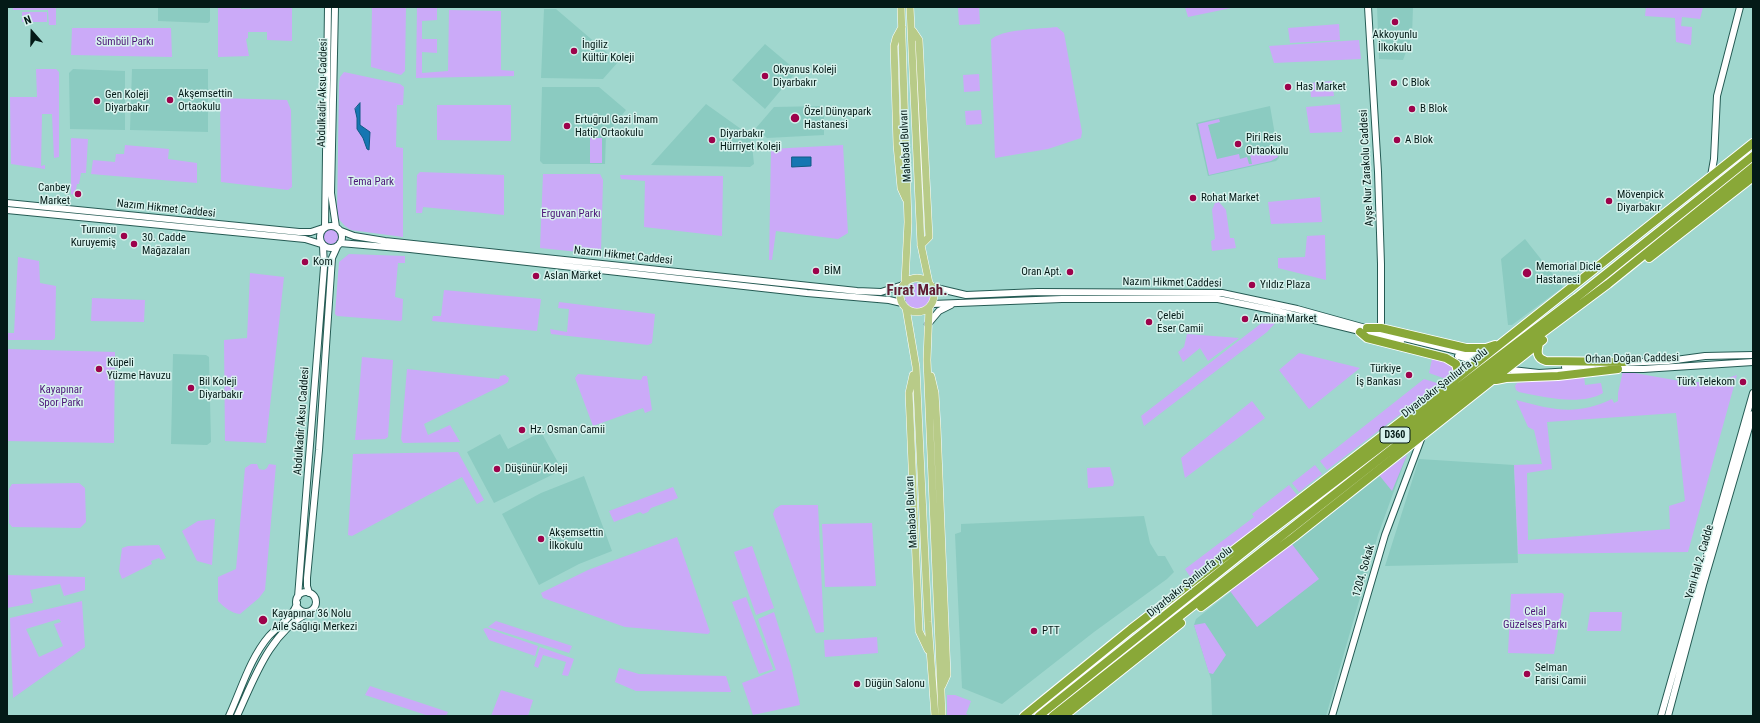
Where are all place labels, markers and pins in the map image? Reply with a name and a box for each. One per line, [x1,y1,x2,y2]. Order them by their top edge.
marker: Akkoyunlu İlkokulu [1390,17,1400,27]
place label: Akkoyunlu İlkokulu [1373,28,1417,54]
place label: İngiliz Kültür Koleji [582,38,634,64]
marker: İngiliz Kültür Koleji [569,46,579,56]
place label: Okyanus Koleji Diyarbakır [773,63,837,89]
marker: Okyanus Koleji Diyarbakır [760,71,770,81]
place label: C Blok [1402,76,1430,90]
marker: C Blok [1389,78,1399,88]
place label: Has Market [1296,80,1346,94]
marker: Has Market [1283,82,1293,92]
place label: Akşemsettin Ortaokulu [178,87,232,113]
place label: Gen Koleji Diyarbakır [105,88,149,114]
marker: Akşemsettin Ortaokulu [165,95,175,105]
marker: Gen Koleji Diyarbakır [92,96,102,106]
place label: B Blok [1420,102,1448,116]
marker: B Blok [1407,104,1417,114]
place label: Özel Dünyapark Hastanesi [804,105,871,131]
marker: Özel Dünyapark Hastanesi [789,112,801,124]
place label: Ertuğrul Gazi İmam Hatip Ortaokulu [575,113,658,139]
marker: Ertuğrul Gazi İmam Hatip Ortaokulu [562,121,572,131]
place label: Diyarbakır Hürriyet Koleji [720,127,781,153]
place label: Piri Reis Ortaokulu [1246,131,1288,157]
place label: A Blok [1405,133,1433,147]
marker: Diyarbakır Hürriyet Koleji [707,135,717,145]
marker: A Blok [1392,135,1402,145]
marker: Piri Reis Ortaokulu [1233,139,1243,149]
place label: Canbey Market [38,181,70,207]
place label: Mövenpick Diyarbakır [1617,188,1664,214]
marker: Canbey Market [73,189,83,199]
place label: Rohat Market [1201,191,1259,205]
marker: Rohat Market [1188,193,1198,203]
marker: Mövenpick Diyarbakır [1604,196,1614,206]
place label: Turuncu Kuruyemiş [71,223,116,249]
marker: Turuncu Kuruyemiş [119,231,129,241]
place label: 30. Cadde Mağazaları [142,231,190,257]
marker: 30. Cadde Mağazaları [129,239,139,249]
place label: Kom [313,255,333,269]
marker: Kom [300,257,310,267]
place label: Memorial Dicle Hastanesi [1536,260,1601,286]
place label: BİM [824,264,841,278]
place label: Oran Apt. [1021,265,1062,279]
marker: BİM [811,266,821,276]
marker: Oran Apt. [1065,267,1075,277]
marker: Memorial Dicle Hastanesi [1521,267,1533,279]
place label: Aslan Market [544,269,601,283]
marker: Aslan Market [531,271,541,281]
place label: Yıldız Plaza [1260,278,1310,292]
marker: Yıldız Plaza [1247,280,1257,290]
place label: Çelebi Eser Camii [1157,309,1203,335]
place label: Armina Market [1253,312,1317,326]
marker: Armina Market [1240,314,1250,324]
marker: Çelebi Eser Camii [1144,317,1154,327]
place label: Küpeli Yüzme Havuzu [107,356,171,382]
place label: Türkiye İş Bankası [1356,362,1401,388]
marker: Küpeli Yüzme Havuzu [94,364,104,374]
marker: Türkiye İş Bankası [1404,370,1414,380]
place label: Bil Koleji Diyarbakır [199,375,243,401]
place label: Türk Telekom [1677,375,1735,389]
marker: Türk Telekom [1738,377,1748,387]
marker: Bil Koleji Diyarbakır [186,383,196,393]
place label: Hz. Osman Camii [530,423,605,437]
marker: Hz. Osman Camii [517,425,527,435]
place label: Düşünür Koleji [505,462,567,476]
marker: Düşünür Koleji [492,464,502,474]
place label: Akşemsettin İlkokulu [549,526,603,552]
marker: Akşemsettin İlkokulu [536,534,546,544]
place label: Kayapınar 36 Nolu Aile Sağlığı Merkezi [272,607,357,633]
marker: Kayapınar 36 Nolu Aile Sağlığı Merkezi [257,614,269,626]
place label: PTT [1042,624,1060,638]
marker: PTT [1029,626,1039,636]
place label: Selman Farisi Camii [1535,661,1586,687]
marker: Selman Farisi Camii [1522,669,1532,679]
place label: Düğün Salonu [865,677,925,691]
marker: Düğün Salonu [852,679,862,689]

